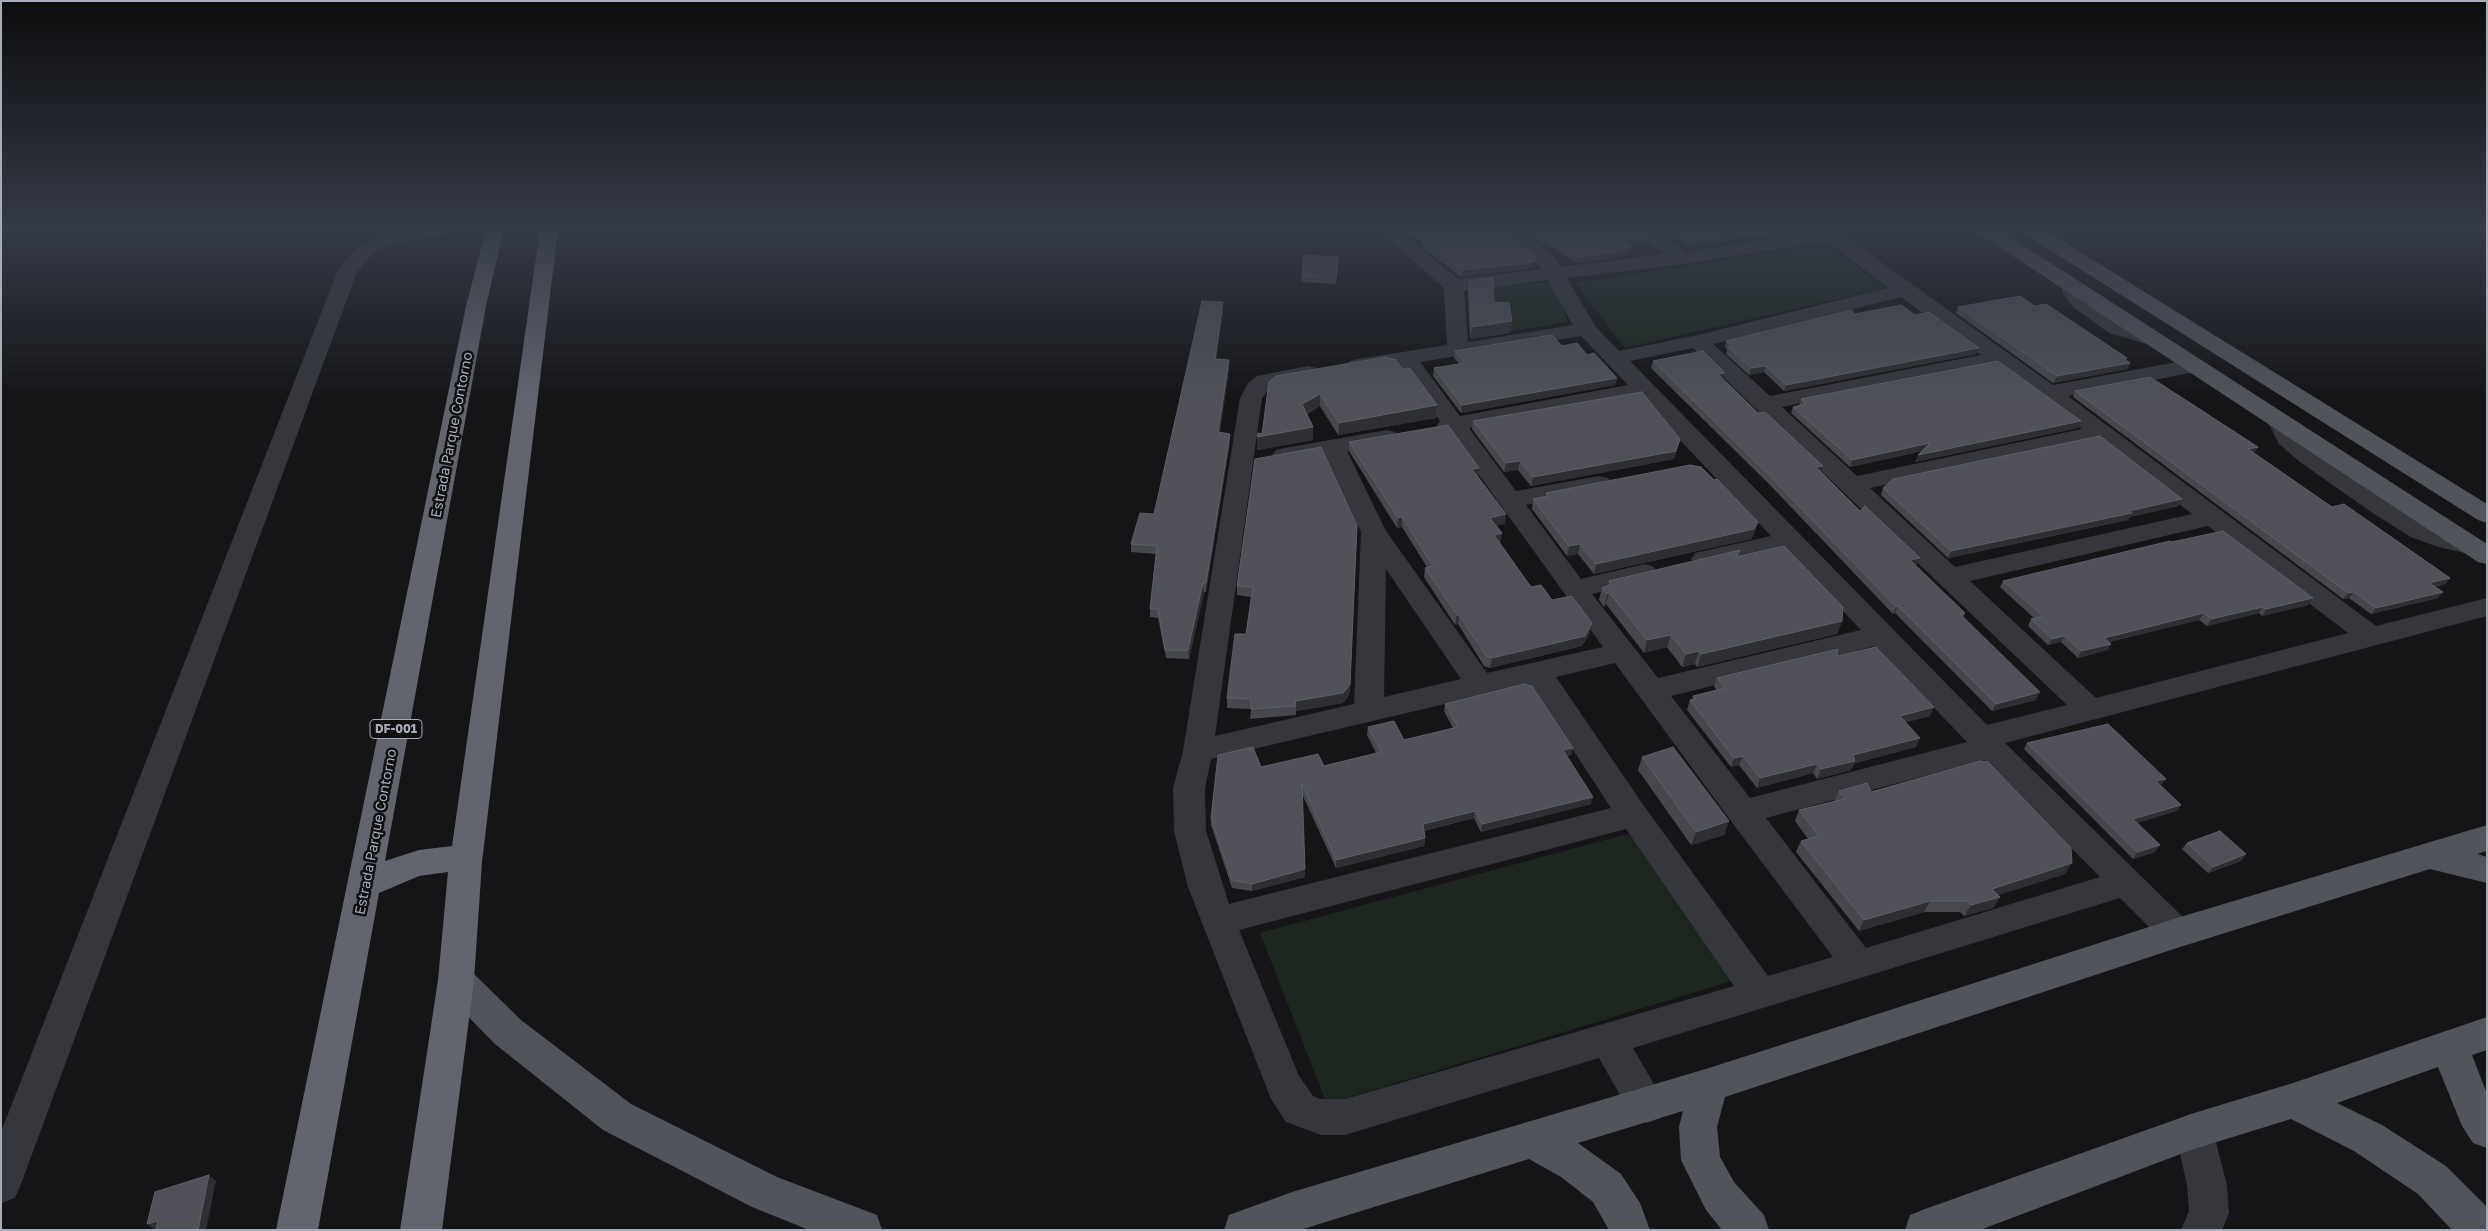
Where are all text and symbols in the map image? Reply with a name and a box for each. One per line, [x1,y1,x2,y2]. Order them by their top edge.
street label: Estrada Parque Contorno [428,351,476,519]
road number: DF-001 [370,720,422,739]
street label: Estrada Parque Contorno [352,748,400,916]

